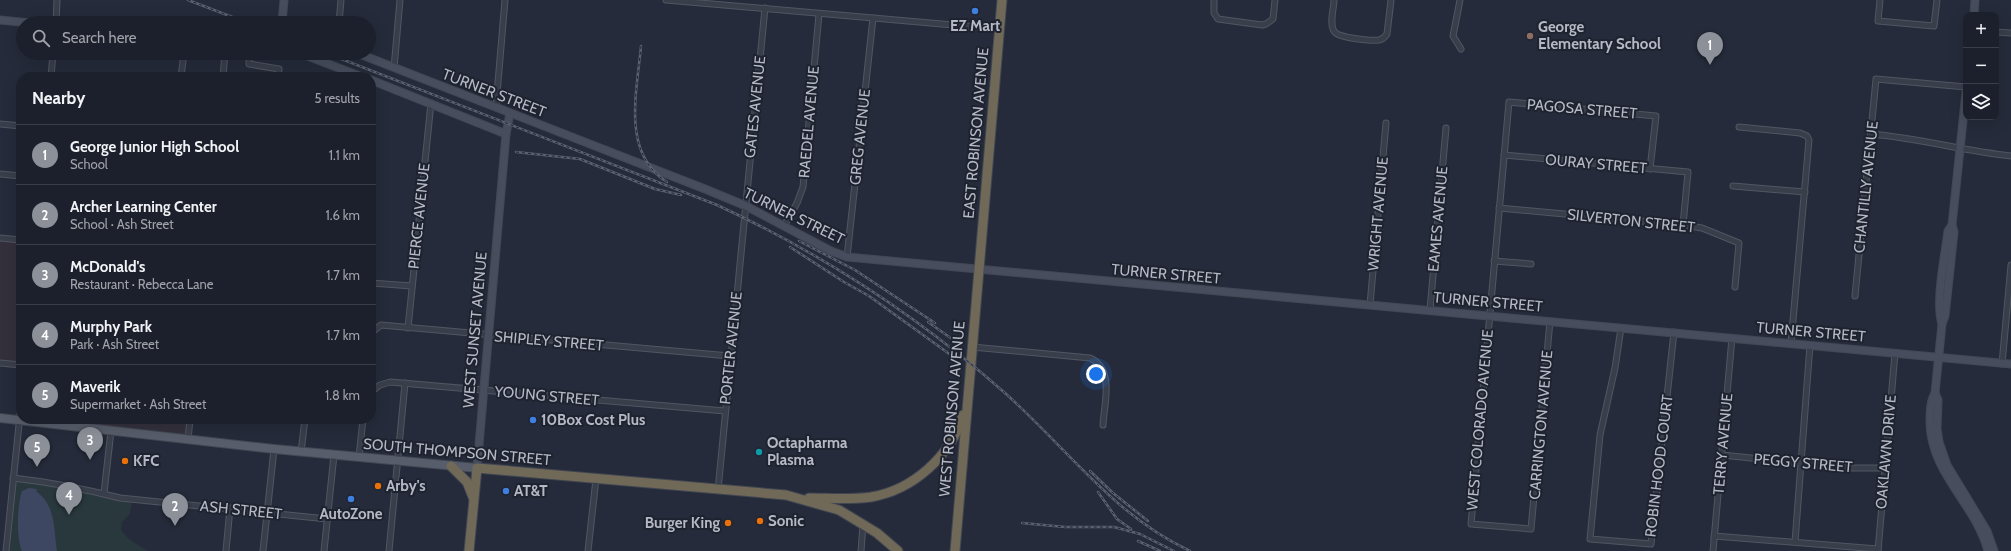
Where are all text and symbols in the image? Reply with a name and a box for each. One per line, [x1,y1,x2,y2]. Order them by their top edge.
marker: EZ Mart [970,6,980,16]
map controls [1963,12,1999,120]
button: + [1963,12,1999,48]
search box [16,16,376,60]
place label: EZ Mart [950,17,1000,35]
place label: George Elementary School [1538,18,1661,53]
icon: search [30,27,52,49]
text: Search here [62,29,137,47]
marker: George Elementary School [1525,31,1535,41]
pin: 1 [1697,32,1723,65]
street label: EAST ROBINSON AVENUE [960,47,992,219]
button: − [1963,48,1999,84]
street label: GATES AVENUE [741,55,769,159]
street label: TURNER STREET [440,65,548,121]
street label: RAEDEL AVENUE [795,65,823,179]
button: layers [1963,84,1999,120]
text: Nearby [32,88,85,108]
street label: GREG AVENUE [846,88,874,186]
text: 5 results [314,90,360,106]
street label: PAGOSA STREET [1526,95,1638,123]
street label: CHANTILLY AVENUE [1850,120,1882,254]
text: George Junior High School [70,138,239,156]
text: 1 [43,147,47,163]
text: 1.1 km [329,147,360,163]
street label: OURAY STREET [1544,151,1648,177]
text: School [70,156,108,172]
street label: WRIGHT AVENUE [1364,156,1392,272]
street label: PIERCE AVENUE [404,162,434,270]
street label: EAMES AVENUE [1424,166,1452,272]
street label: TURNER STREET [741,184,847,248]
text: Archer Learning Center [70,198,217,216]
street label: SILVERTON STREET [1566,205,1696,237]
text: 2 [42,207,48,223]
text: 1.6 km [326,207,360,223]
text: School · Ash Street [70,216,174,232]
street label: WEST SUNSET AVENUE [459,251,491,409]
text: McDonald's [70,258,145,276]
street label: TURNER STREET [1111,260,1221,288]
text: 3 [41,267,49,283]
text: 1.7 km [326,267,360,283]
text: Restaurant · Rebecca Lane [70,276,213,292]
street label: TURNER STREET [1433,288,1543,316]
street label: PORTER AVENUE [716,291,746,405]
text: Murphy Park [70,318,152,336]
street label: TURNER STREET [1756,318,1866,346]
street label: WEST ROBINSON AVENUE [935,320,969,498]
text: 4 [41,327,49,343]
text: 1.7 km [326,327,360,343]
street label: SHIPLEY STREET [493,327,605,355]
street label: WEST COLORADO AVENUE [1463,329,1497,511]
text: Park · Ash Street [70,336,159,352]
street label: CARRINGTON AVENUE [1526,350,1556,500]
your location [1086,364,1106,384]
text: Maverik [70,378,120,396]
street label: YOUNG STREET [493,382,600,410]
text: 5 [42,387,48,403]
text: 1.8 km [325,387,360,403]
street label: TERRY AVENUE [1710,393,1736,495]
street label: ROBIN HOOD COURT [1641,394,1677,538]
street label: OAKLAWN DRIVE [1872,394,1900,510]
text: Supermarket · Ash Street [70,396,206,412]
place label: 10Box Cost Plus [541,411,645,429]
marker: 10Box Cost Plus [528,415,538,425]
pin: 3 [77,427,103,460]
pin: 5 [24,434,50,467]
place label: Octapharma Plasma [767,434,848,469]
street label: SOUTH THOMPSON STREET [362,435,552,469]
marker: Octapharma Plasma [754,447,764,457]
street label: PEGGY STREET [1753,450,1853,476]
place label: KFC [133,452,159,470]
marker: KFC [120,456,130,466]
place label: Arby's [386,477,426,495]
marker: Arby's [373,481,383,491]
pin: 4 [56,482,82,515]
place label: AT&T [514,482,548,500]
marker: AT&T [501,486,511,496]
pin: 2 [162,493,188,526]
marker: AutoZone [346,494,356,504]
street label: ASH STREET [199,497,283,523]
place label: AutoZone [319,505,383,523]
place label: Sonic [768,512,804,530]
place label: Burger King [645,514,720,532]
marker: Sonic [755,516,765,526]
marker: Burger King [723,518,733,528]

